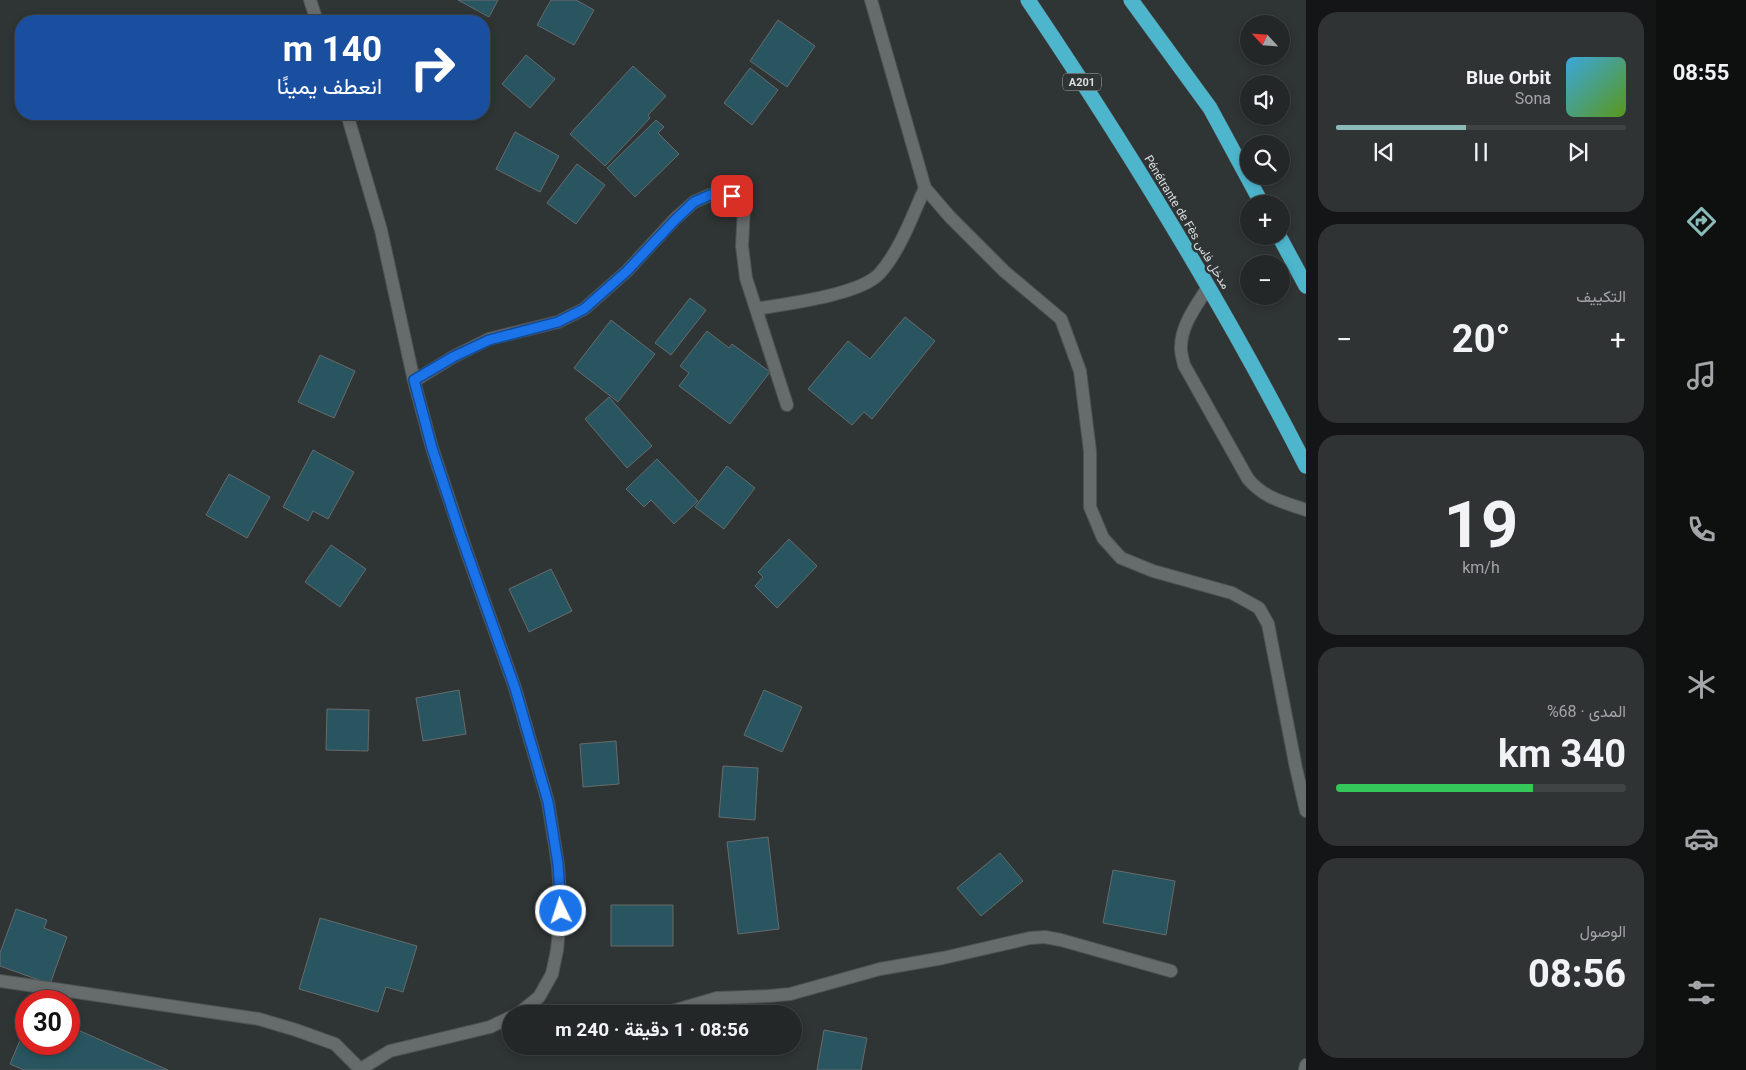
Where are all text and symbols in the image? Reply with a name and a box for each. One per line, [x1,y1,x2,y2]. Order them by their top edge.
north arrow [1240,15,1290,65]
map controls [1240,15,1290,305]
text: 140 m [283,29,382,70]
icon: right [400,35,465,100]
text: 08:55 [1673,60,1729,85]
text: Blue Orbit [1466,66,1551,89]
text: انعطف يمينًا [277,74,382,99]
road number: A201 [1063,74,1101,90]
button: sound [1240,75,1290,125]
text: Sona [1515,89,1551,108]
button: search [1240,135,1290,185]
icon: previous [1370,138,1398,166]
icon: pause [1467,138,1495,166]
icon: next [1564,138,1592,166]
street label: Pénétrante de Fès مدخل فاس [1141,152,1233,292]
pin [711,175,753,217]
icon: arrive [718,182,746,210]
button: + [1240,195,1290,245]
icon: directions [1684,204,1719,239]
button: − [1240,255,1290,305]
text: التكييف [1576,287,1626,306]
text: 20° [1452,317,1510,361]
text: − [1336,323,1352,356]
text: + [1610,323,1626,356]
icon: music [1684,358,1719,393]
text: 19 [1444,487,1518,563]
icon: phone [1684,512,1719,547]
text: km/h [1462,558,1500,577]
icon: climate [1684,667,1719,702]
text: المدى · 68% [1547,702,1626,721]
text: 340 km [1498,732,1626,776]
icon: car [1684,821,1719,856]
position arrow [534,884,586,936]
text: الوصول [1580,922,1626,941]
text: 08:56 [1528,952,1626,996]
icon: filters [1684,975,1719,1010]
speed limit sign: 30 [15,990,80,1055]
text: 08:56 · 1 دقيقة · 240 m [555,1018,749,1041]

